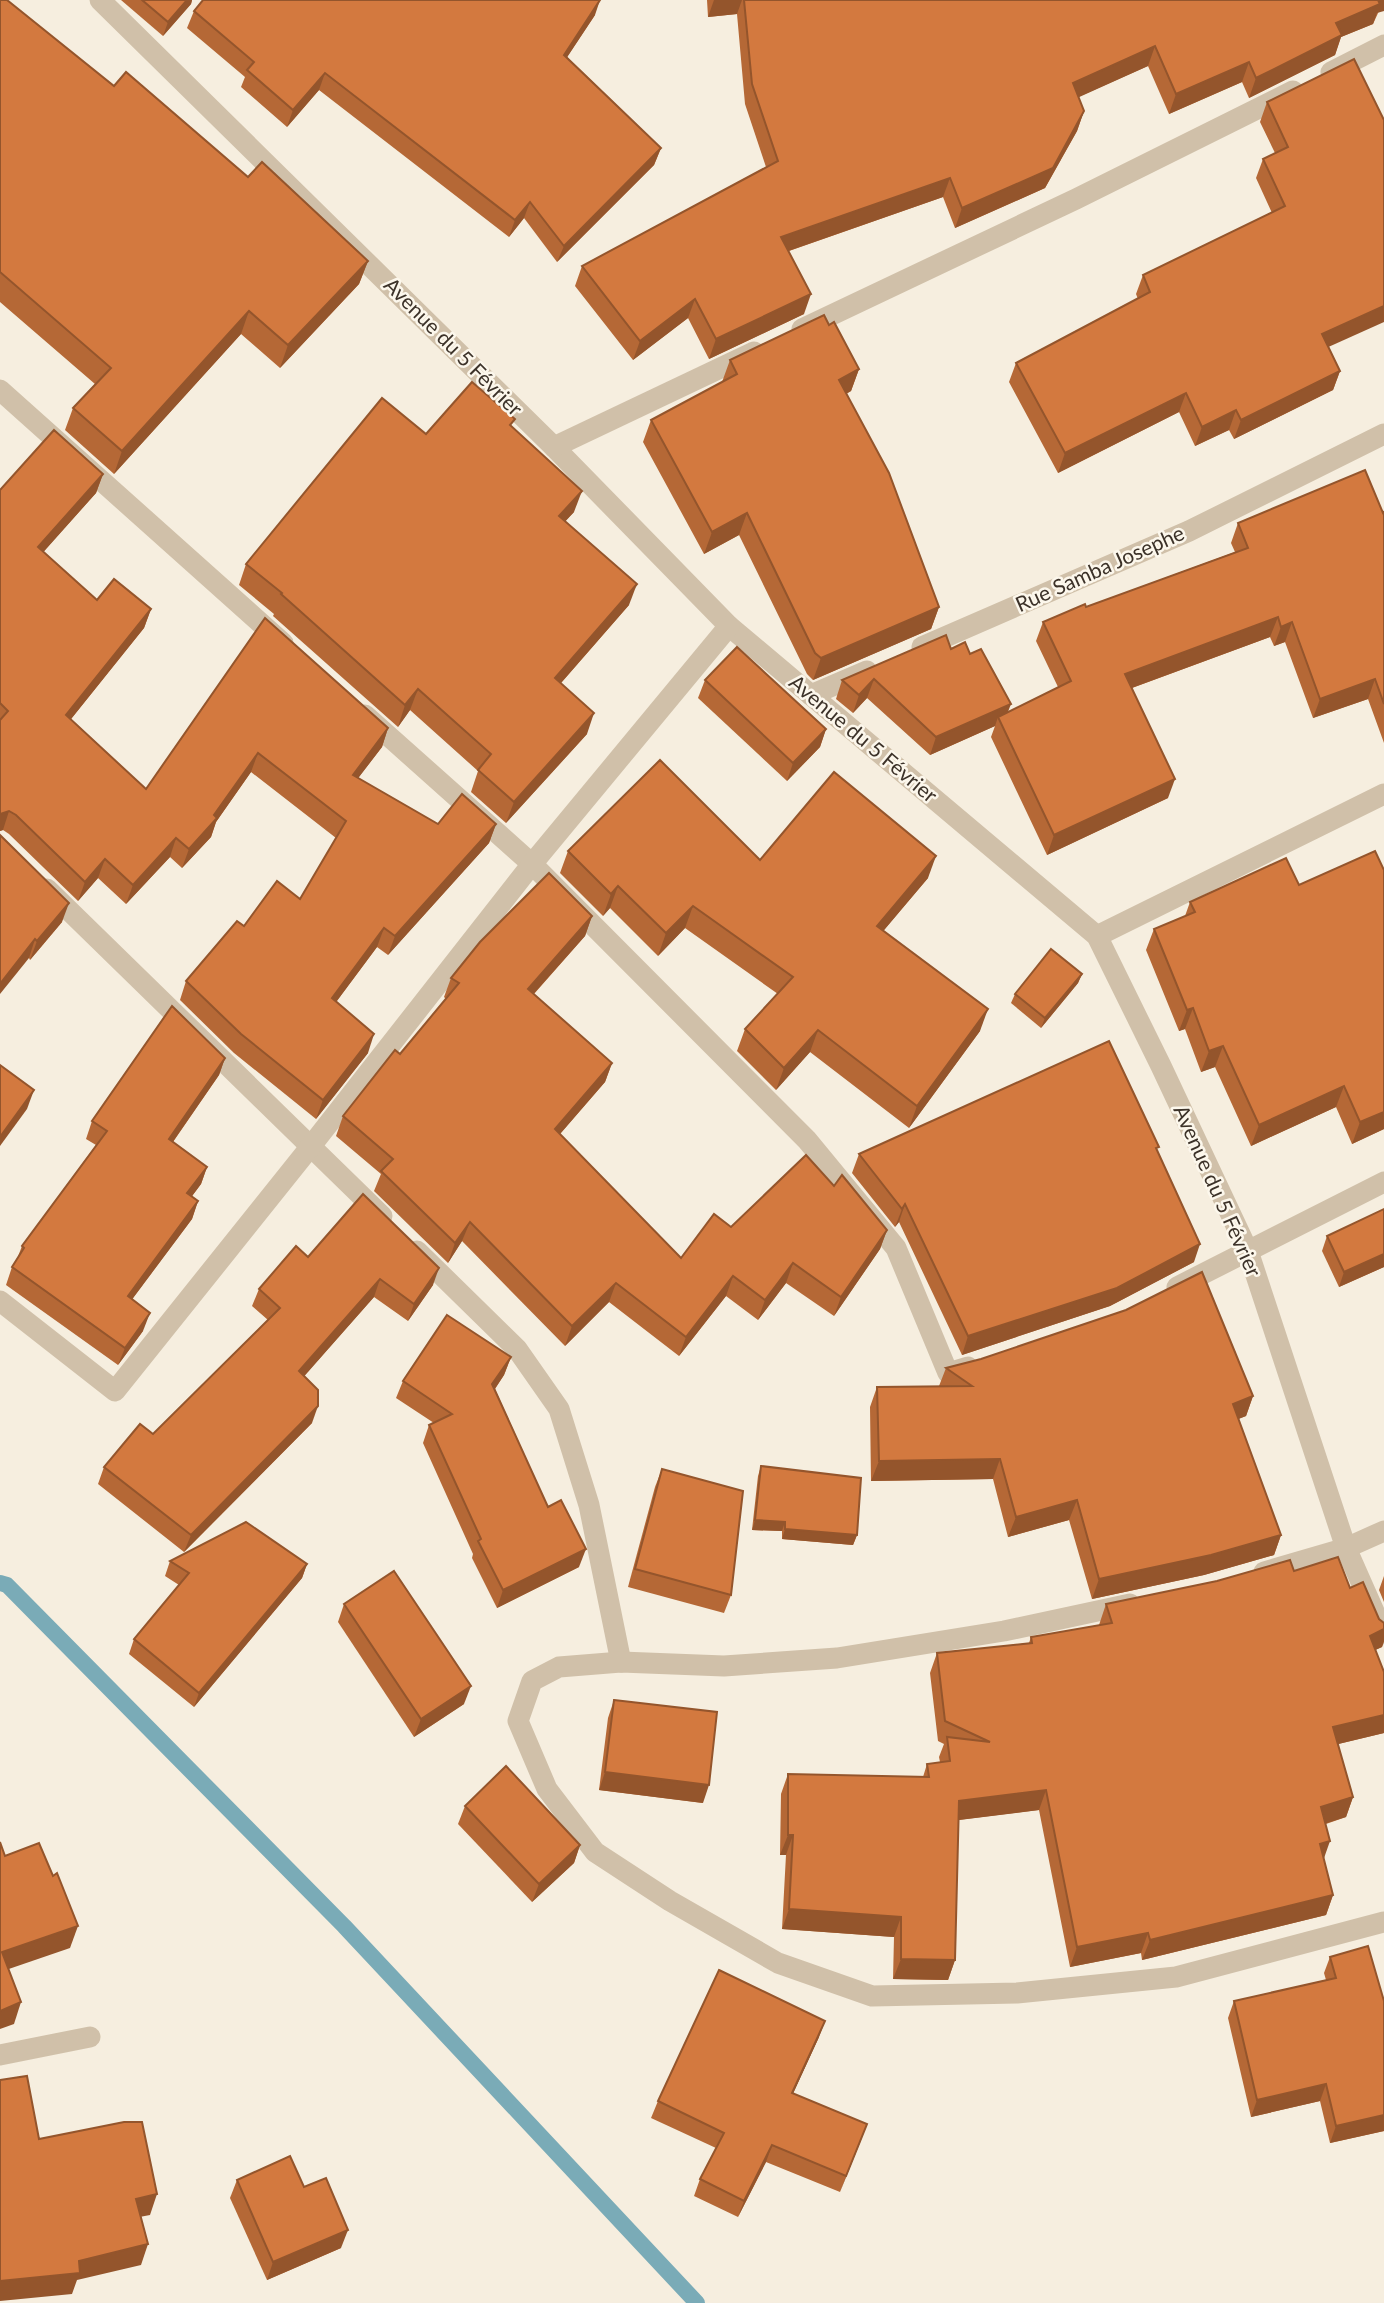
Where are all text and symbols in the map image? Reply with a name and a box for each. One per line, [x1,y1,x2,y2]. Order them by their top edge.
street label: Avenue du 5 Février [380,272,529,421]
street label: Rue Samba Josephe [1011,519,1188,616]
street label: Avenue du 5 Février [785,669,943,807]
street label: Avenue du 5 Février [1169,1101,1268,1280]

